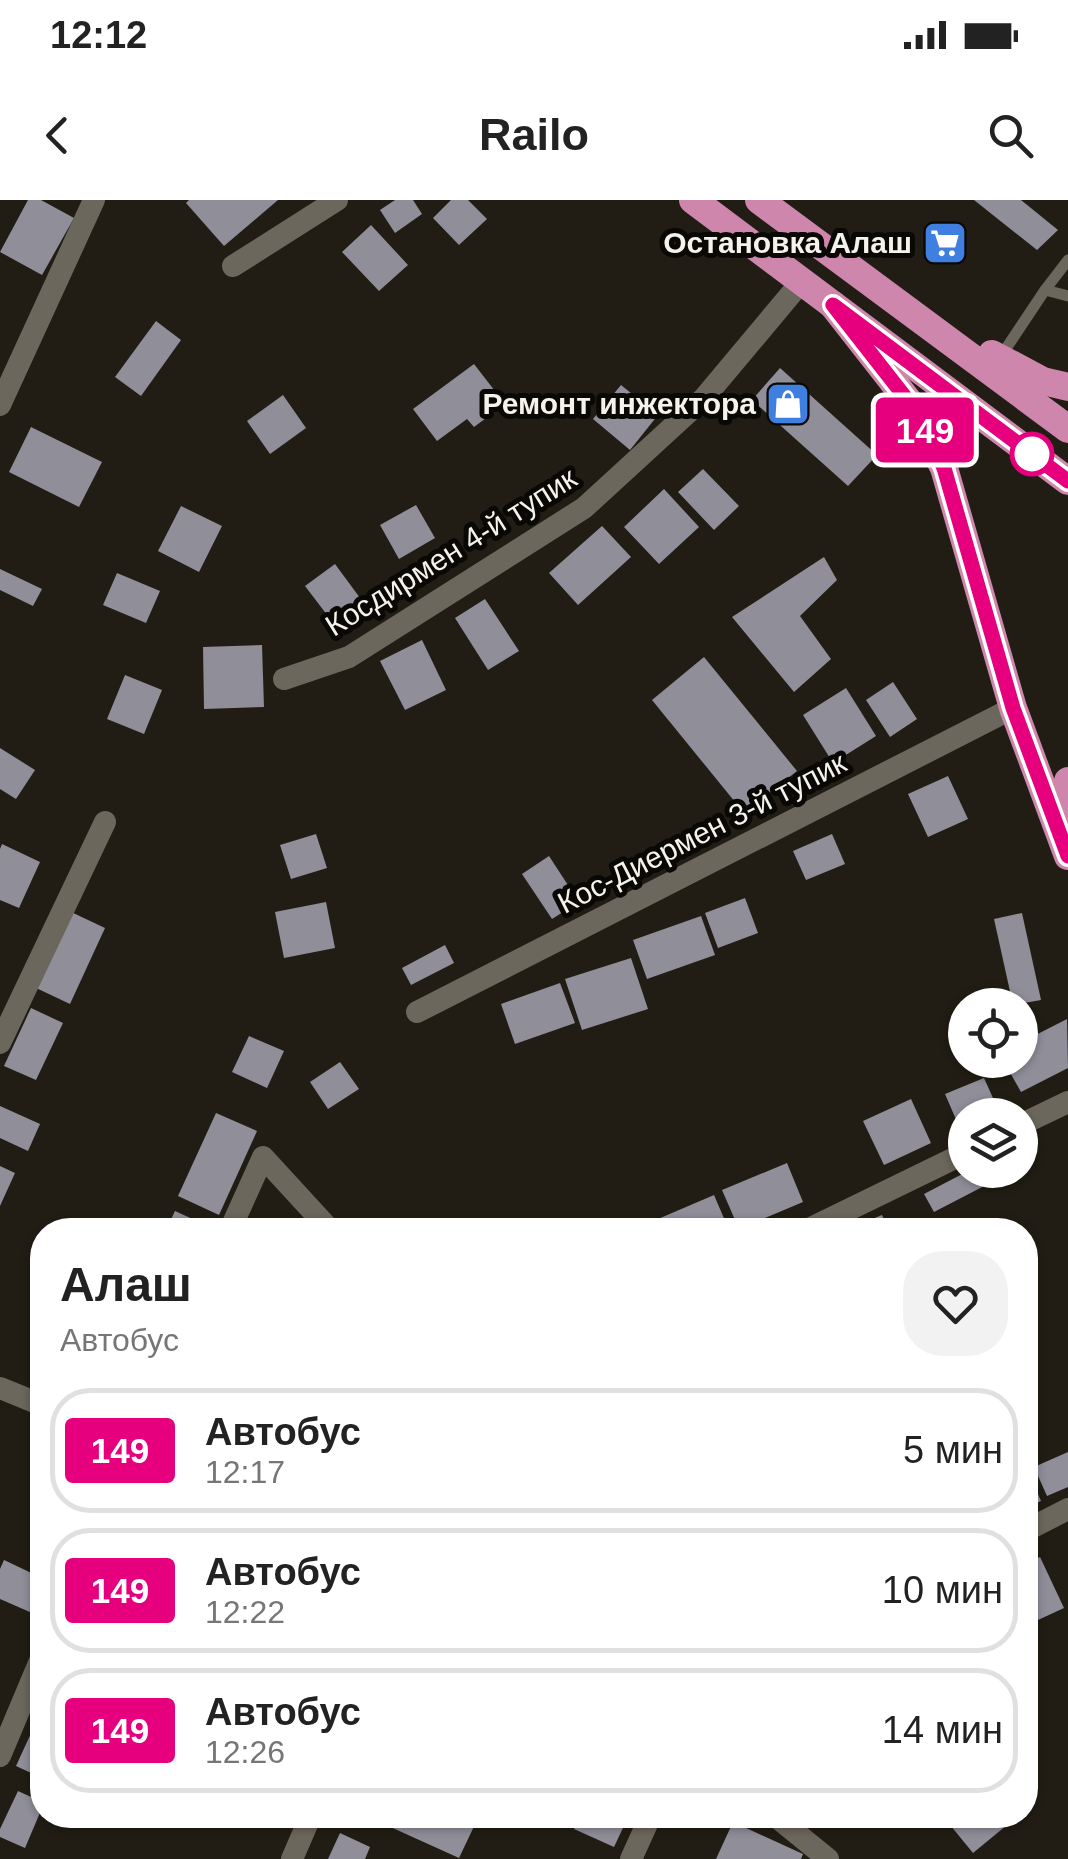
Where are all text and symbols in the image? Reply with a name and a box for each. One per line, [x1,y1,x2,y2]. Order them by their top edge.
text: 12:12 [50,14,147,56]
icon: back [30,108,85,163]
icon: search [983,108,1038,163]
text: Railo [479,109,589,160]
supermarket icon: Остановка Алаш [922,220,968,266]
place label: Остановка Алаш [663,226,912,259]
shop icon: Ремонт инжектора [765,381,811,427]
place label: Ремонт инжектора [482,387,756,420]
line badge: 149 [868,398,982,462]
text: 149 [896,411,954,450]
unlabelled marker [1011,433,1053,475]
street label: Косдирмен 4-й тупик [319,460,583,642]
street label: Кос-Диермен 3-й тупик [552,745,852,920]
map controls [948,988,1038,1188]
button: locate [948,988,1038,1078]
button: layers [948,1098,1038,1188]
button: heart [903,1251,1008,1356]
text: Алаш [60,1258,192,1311]
text: Автобус [60,1322,179,1358]
text: Автобус [205,1411,361,1453]
text: 5 мин [903,1429,1003,1471]
text: 149 [91,1431,149,1470]
text: 12:17 [205,1454,285,1490]
text: Автобус [205,1551,361,1593]
text: 10 мин [882,1569,1003,1611]
text: 149 [91,1571,149,1610]
text: 12:22 [205,1594,285,1630]
text: Автобус [205,1691,361,1733]
text: 14 мин [882,1709,1003,1751]
text: 149 [91,1711,149,1750]
text: 12:26 [205,1734,285,1770]

